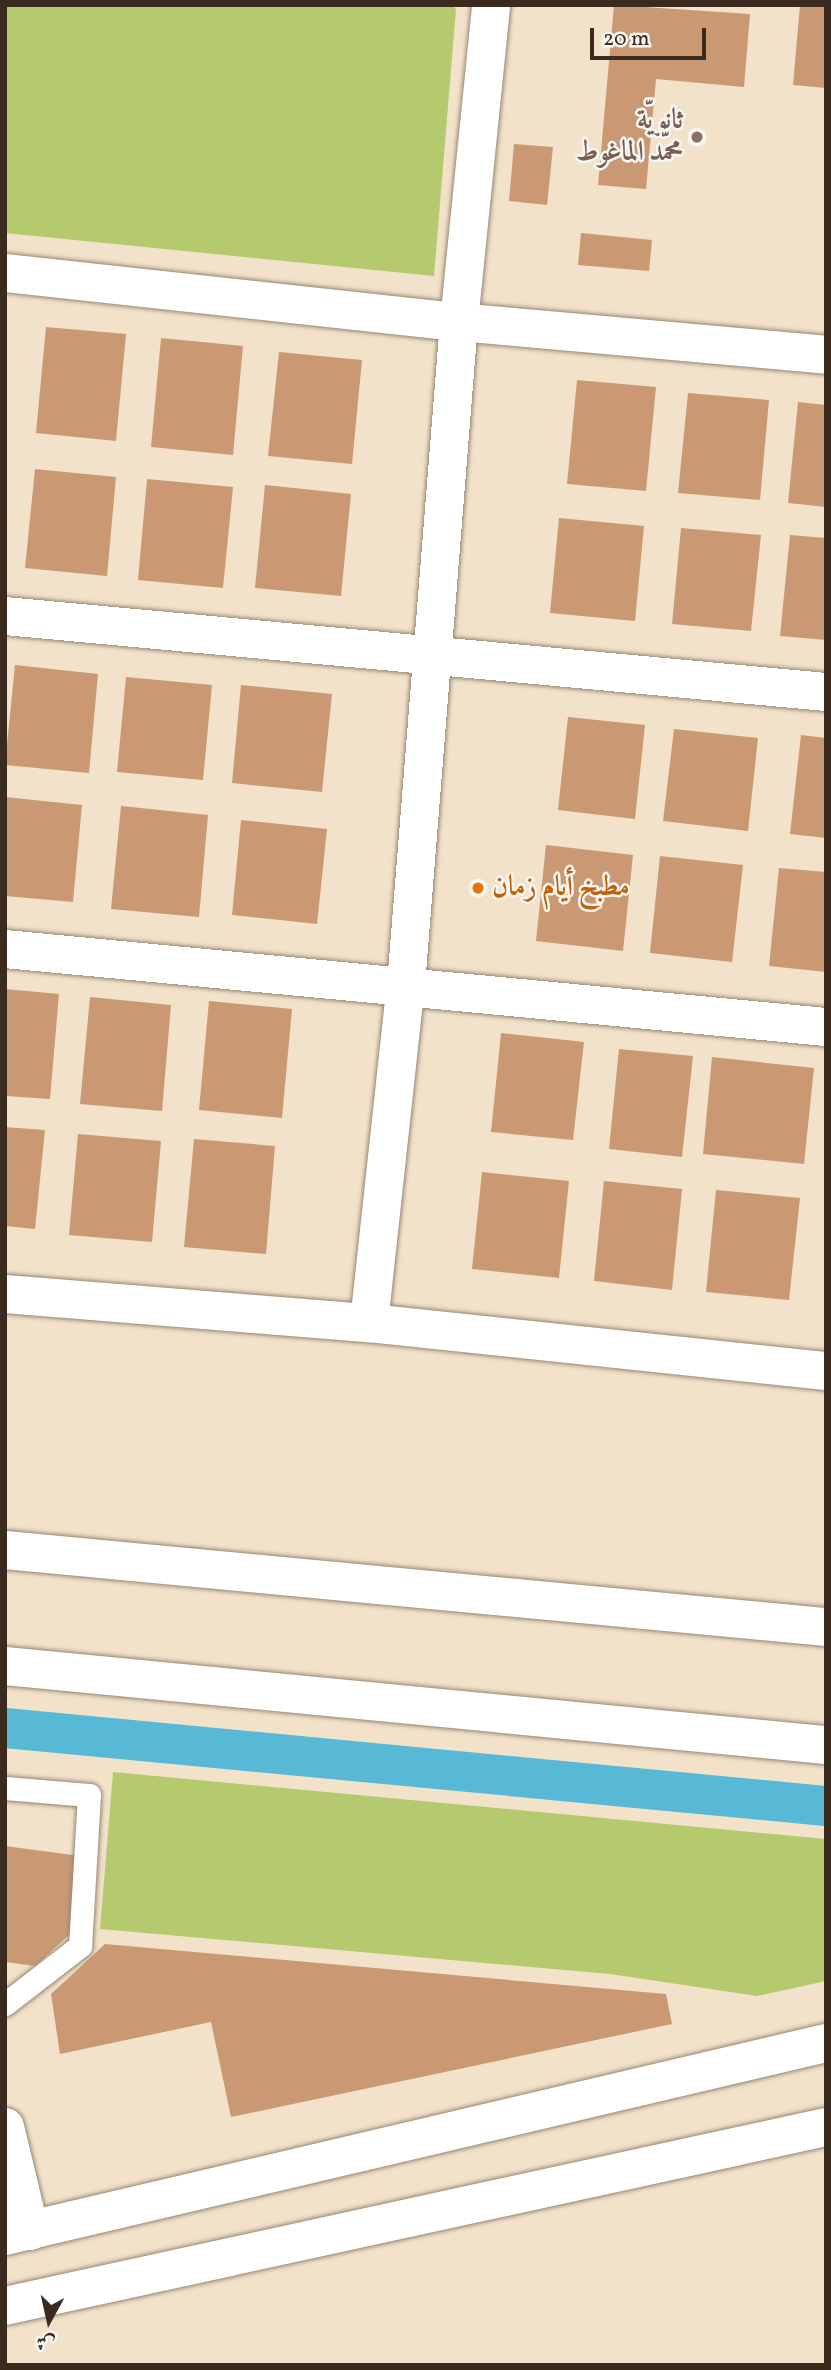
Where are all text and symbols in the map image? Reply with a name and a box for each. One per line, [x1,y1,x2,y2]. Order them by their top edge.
scale bar [593,14,708,58]
text: 20 m [603,25,649,54]
place label: ثانويّة محمّد الماغوط [576,104,683,170]
marker: ثانويّة محمّد الماغوط [689,129,705,145]
place label: مطبخ أيام زمان [492,871,630,905]
marker: مطبخ أيام زمان [470,880,486,896]
north arrow [14,2286,84,2356]
text: ش [35,2328,57,2356]

